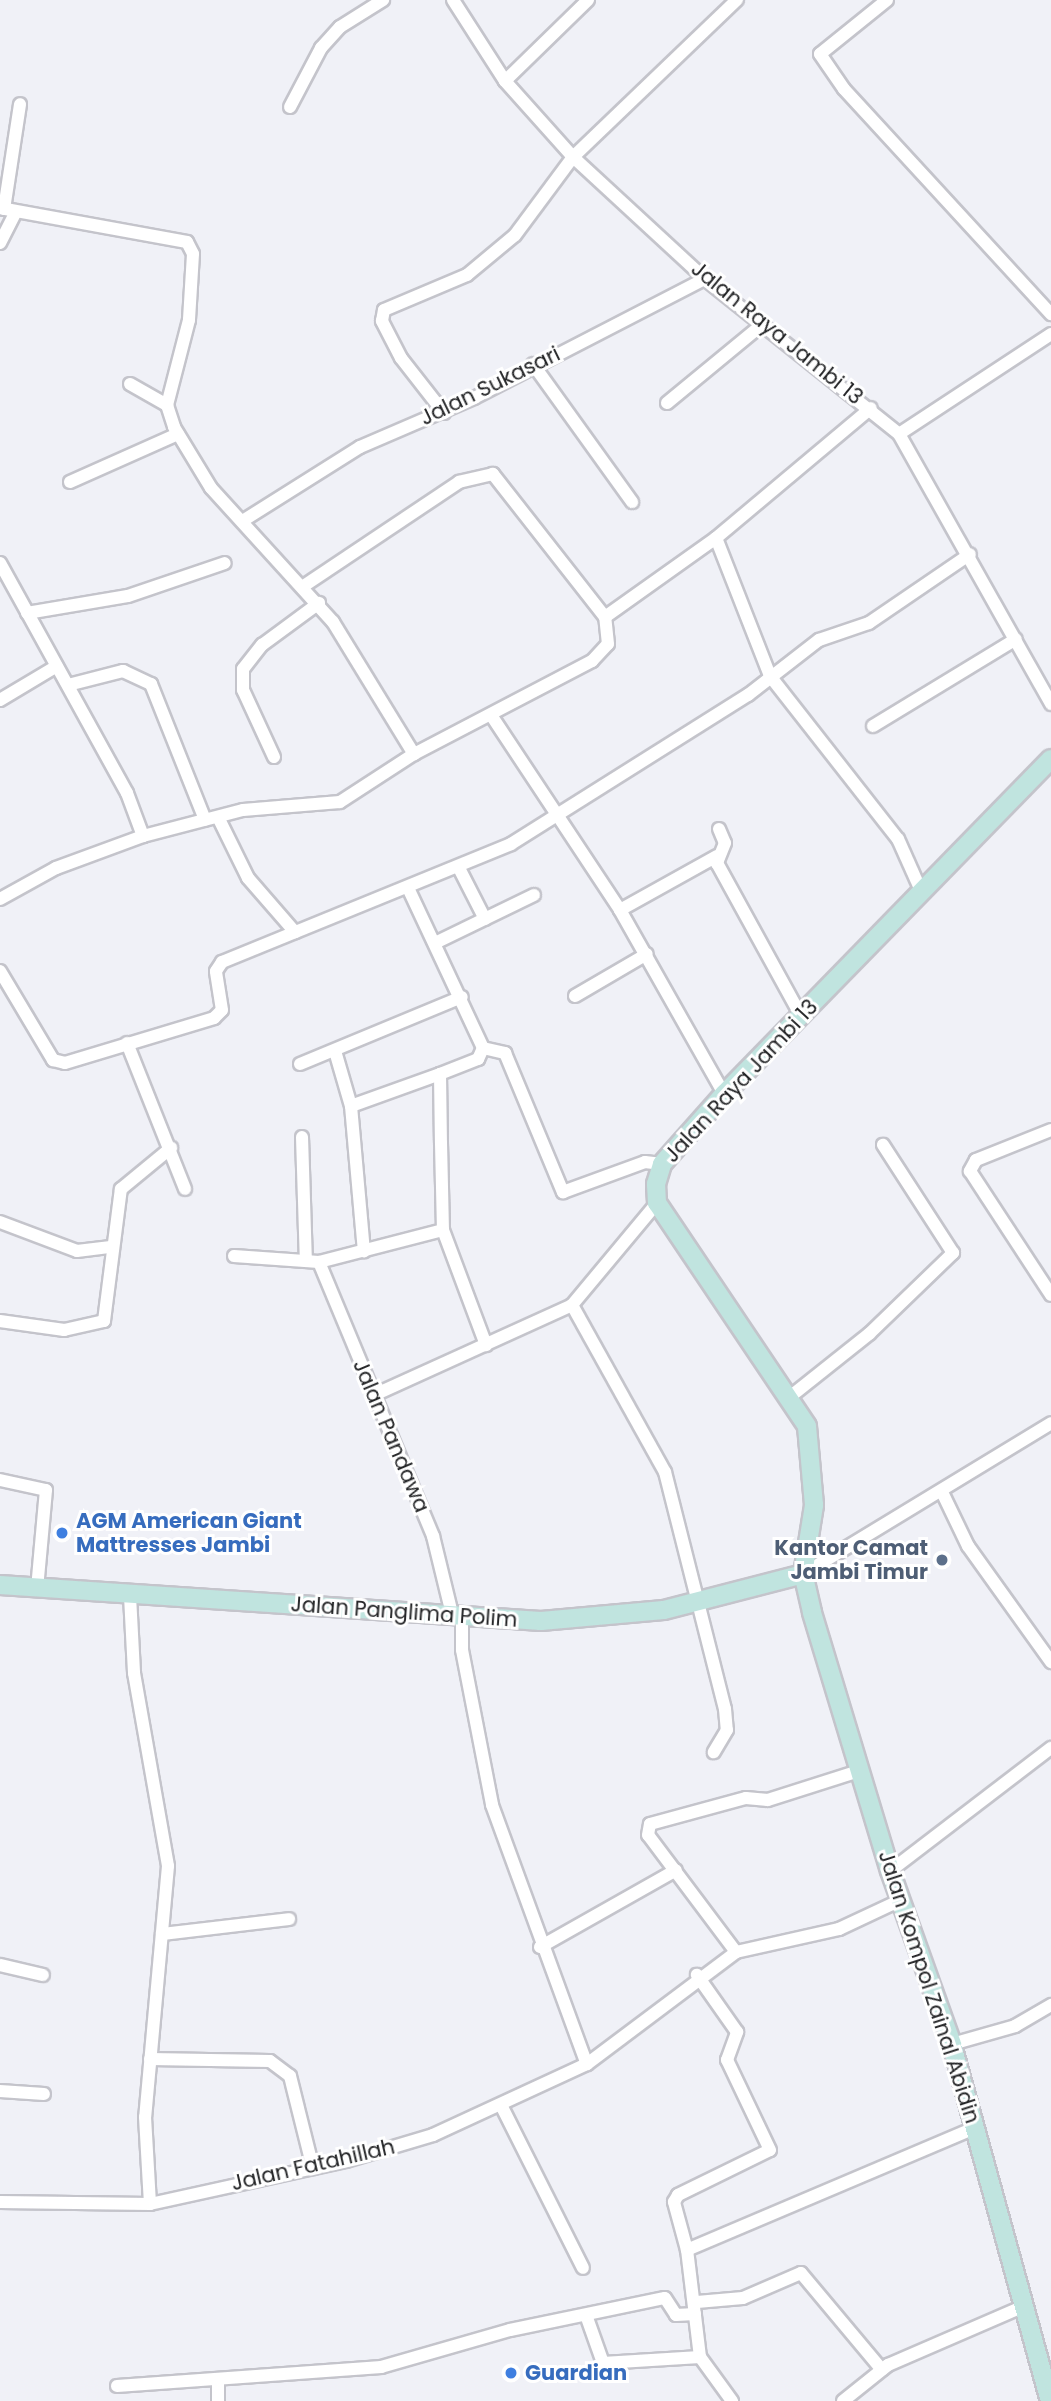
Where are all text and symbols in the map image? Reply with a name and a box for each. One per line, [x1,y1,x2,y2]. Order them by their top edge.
street label: Jalan Raya Jambi 13 [686,256,868,410]
street label: Jalan Sukasari [416,341,564,431]
street label: Jalan Raya Jambi 13 [659,994,823,1168]
street label: Jalan Pandawa [347,1356,435,1516]
place label: AGM American Giant Mattresses Jambi [76,1508,302,1558]
marker: AGM American Giant Mattresses Jambi [54,1525,70,1541]
place label: Kantor Camat Jambi Timur [774,1535,928,1585]
marker: Kantor Camat Jambi Timur [934,1552,950,1568]
street label: Jalan Panglima Polim [290,1592,518,1632]
street label: Jalan Kompol Zainal Abidin [873,1847,985,2127]
street label: Jalan Fatahillah [229,2134,397,2196]
place label: Guardian [525,2360,627,2386]
marker: Guardian [503,2365,519,2381]

